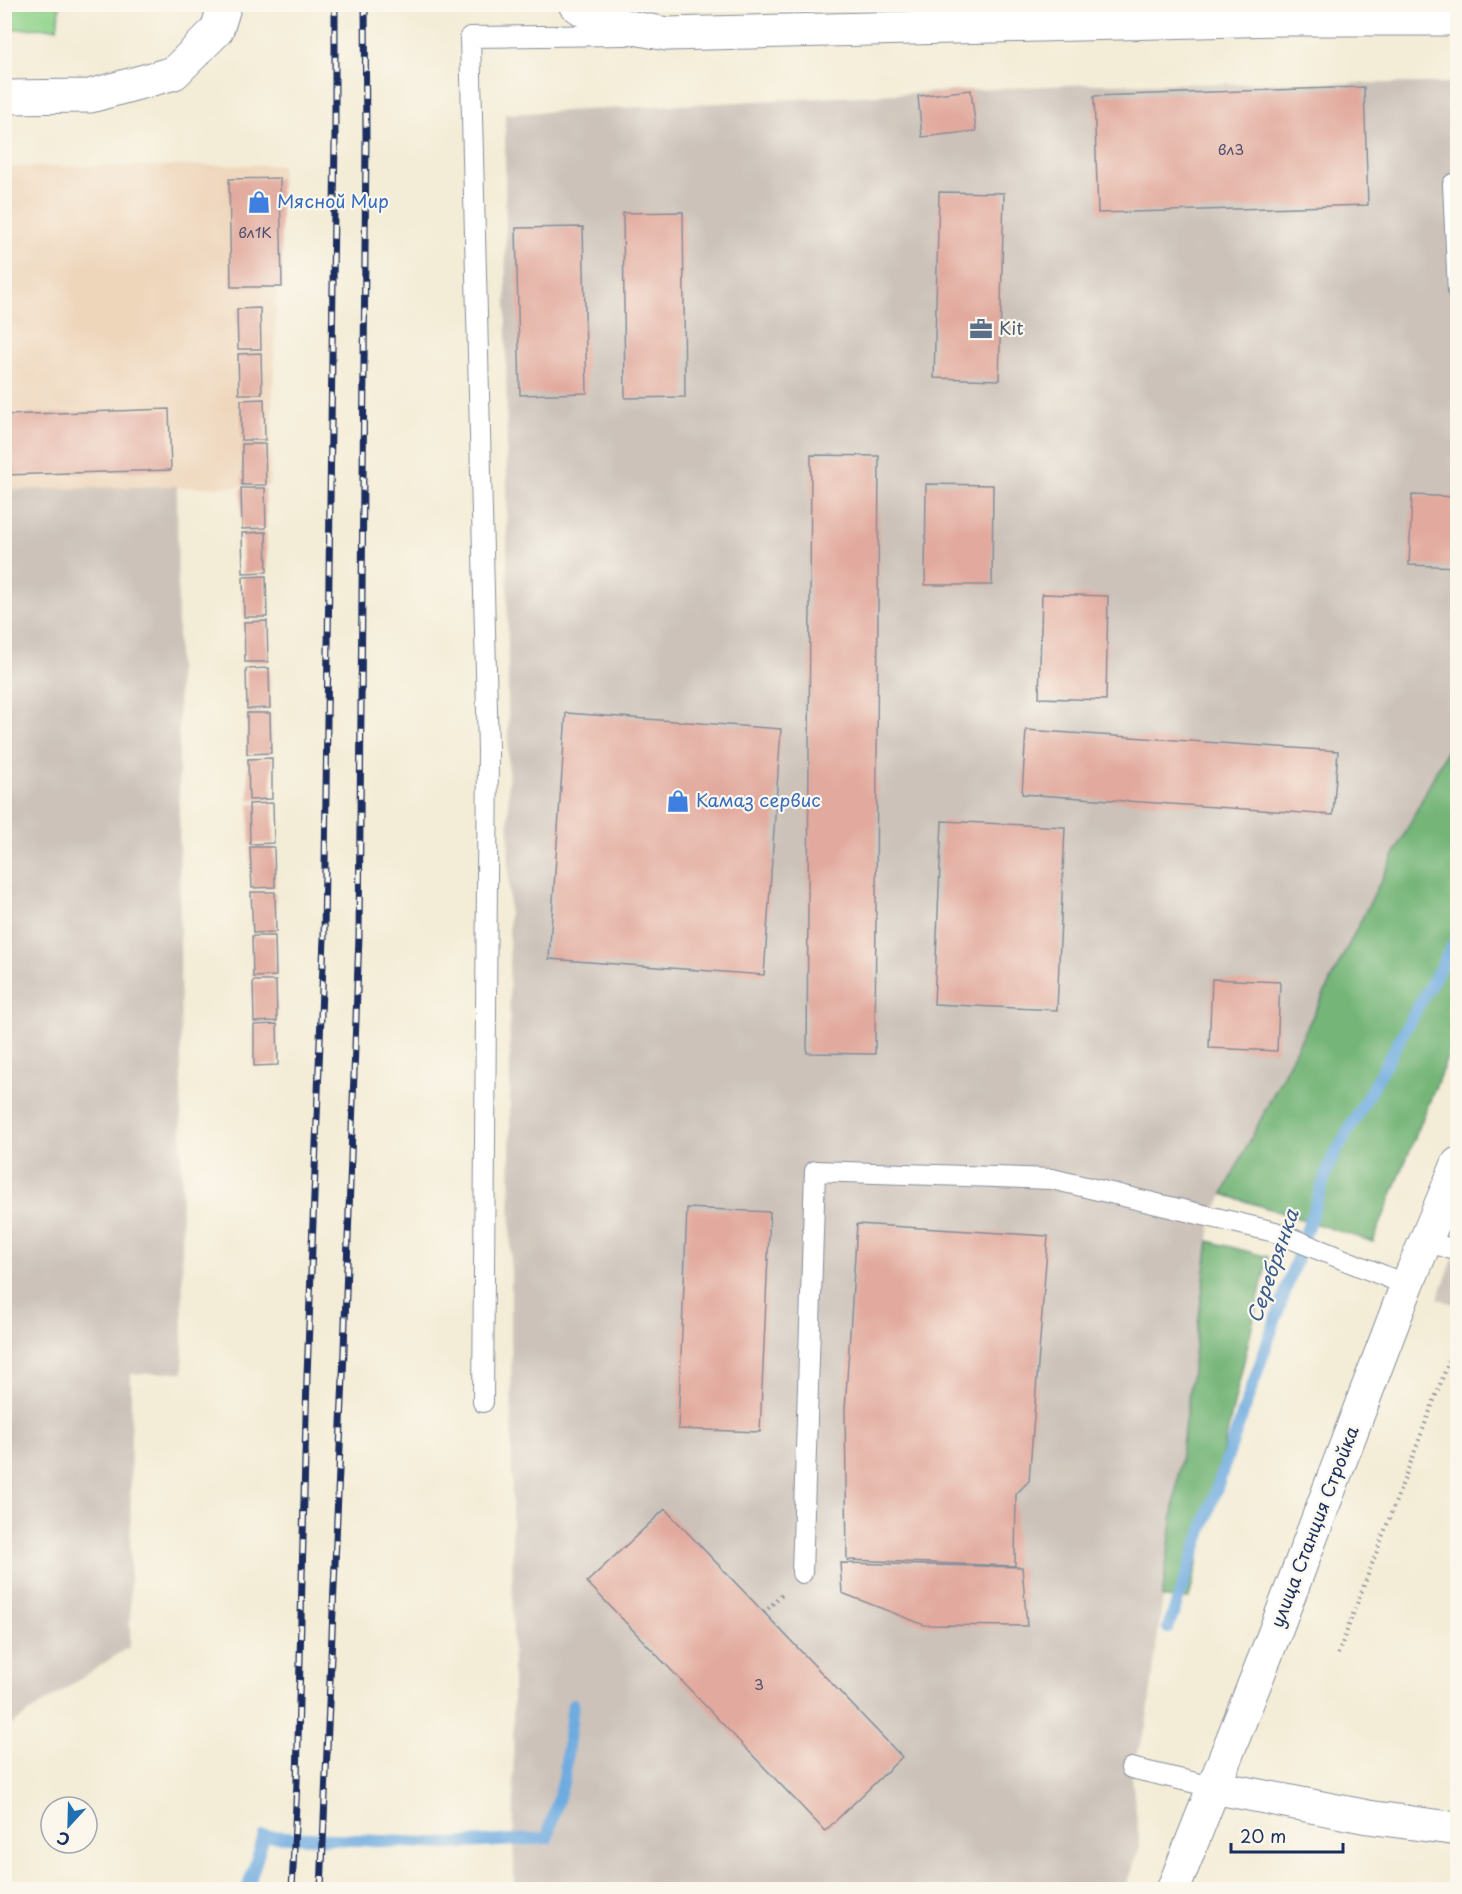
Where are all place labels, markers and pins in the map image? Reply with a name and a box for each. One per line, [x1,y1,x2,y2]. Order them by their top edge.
place label: Мясной Мир [277,187,389,214]
shop icon: Мясной Мир [246,189,272,215]
place label: Kit [999,314,1024,341]
office icon: Kit [968,316,994,342]
place label: Камаз сервис [696,786,821,813]
shop icon: Камаз сервис [665,788,691,814]

